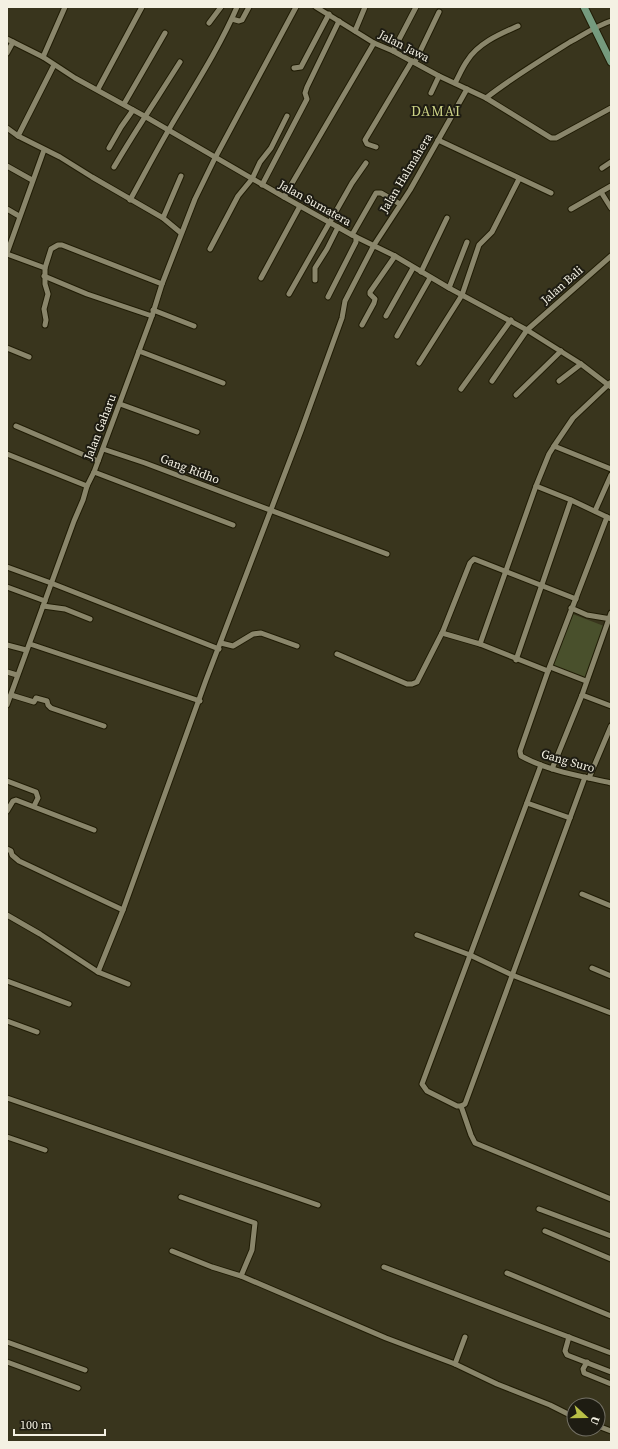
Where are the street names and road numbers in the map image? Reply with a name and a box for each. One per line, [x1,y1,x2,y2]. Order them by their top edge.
street label: Jalan Jawa [375,26,433,66]
street label: Jalan Halmahera [375,130,437,217]
street label: Jalan Sumatera [275,176,355,230]
street label: Jalan Bali [537,262,587,308]
street label: Jalan Gaharu [80,392,120,463]
street label: Gang Ridho [158,450,222,488]
street label: Gang Suro [539,746,597,776]

